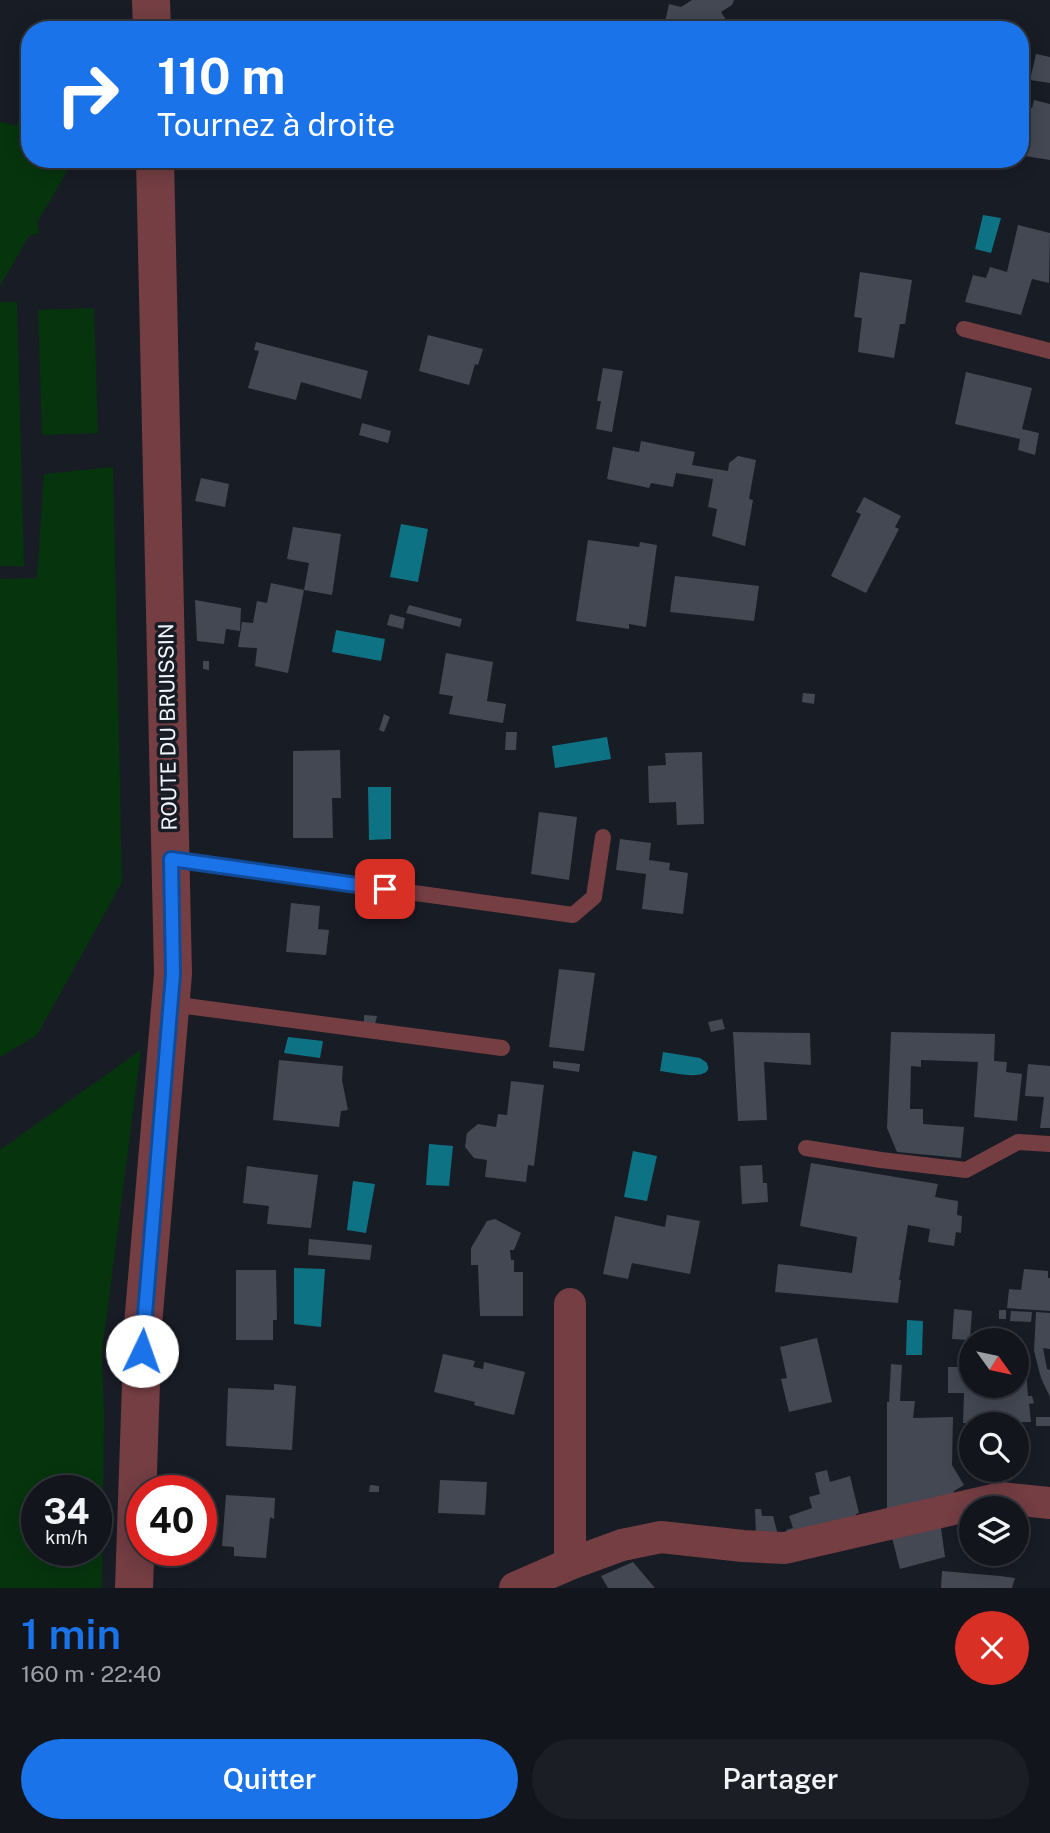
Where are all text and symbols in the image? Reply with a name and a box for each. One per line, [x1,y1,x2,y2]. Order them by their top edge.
text: 110 m [157,47,285,105]
icon: right [42,49,133,140]
text: Tournez à droite [157,106,395,143]
street label: ROUTE DU BRUISSIN [153,623,182,831]
pin [355,859,415,919]
icon: arrive [366,870,404,908]
position arrow [105,1314,179,1388]
north arrow [959,1328,1029,1398]
map controls [959,1328,1029,1566]
button: search [959,1412,1029,1482]
speed limit sign: 40 [126,1475,217,1566]
text: 34 [43,1491,90,1532]
button: layers [959,1496,1029,1566]
text: km/h [45,1527,88,1548]
text: 1 min [21,1609,121,1658]
button: close [955,1611,1029,1685]
text: 160 m · 22:40 [21,1660,161,1687]
button: Quitter [21,1739,518,1819]
button: Partager [532,1739,1029,1819]

